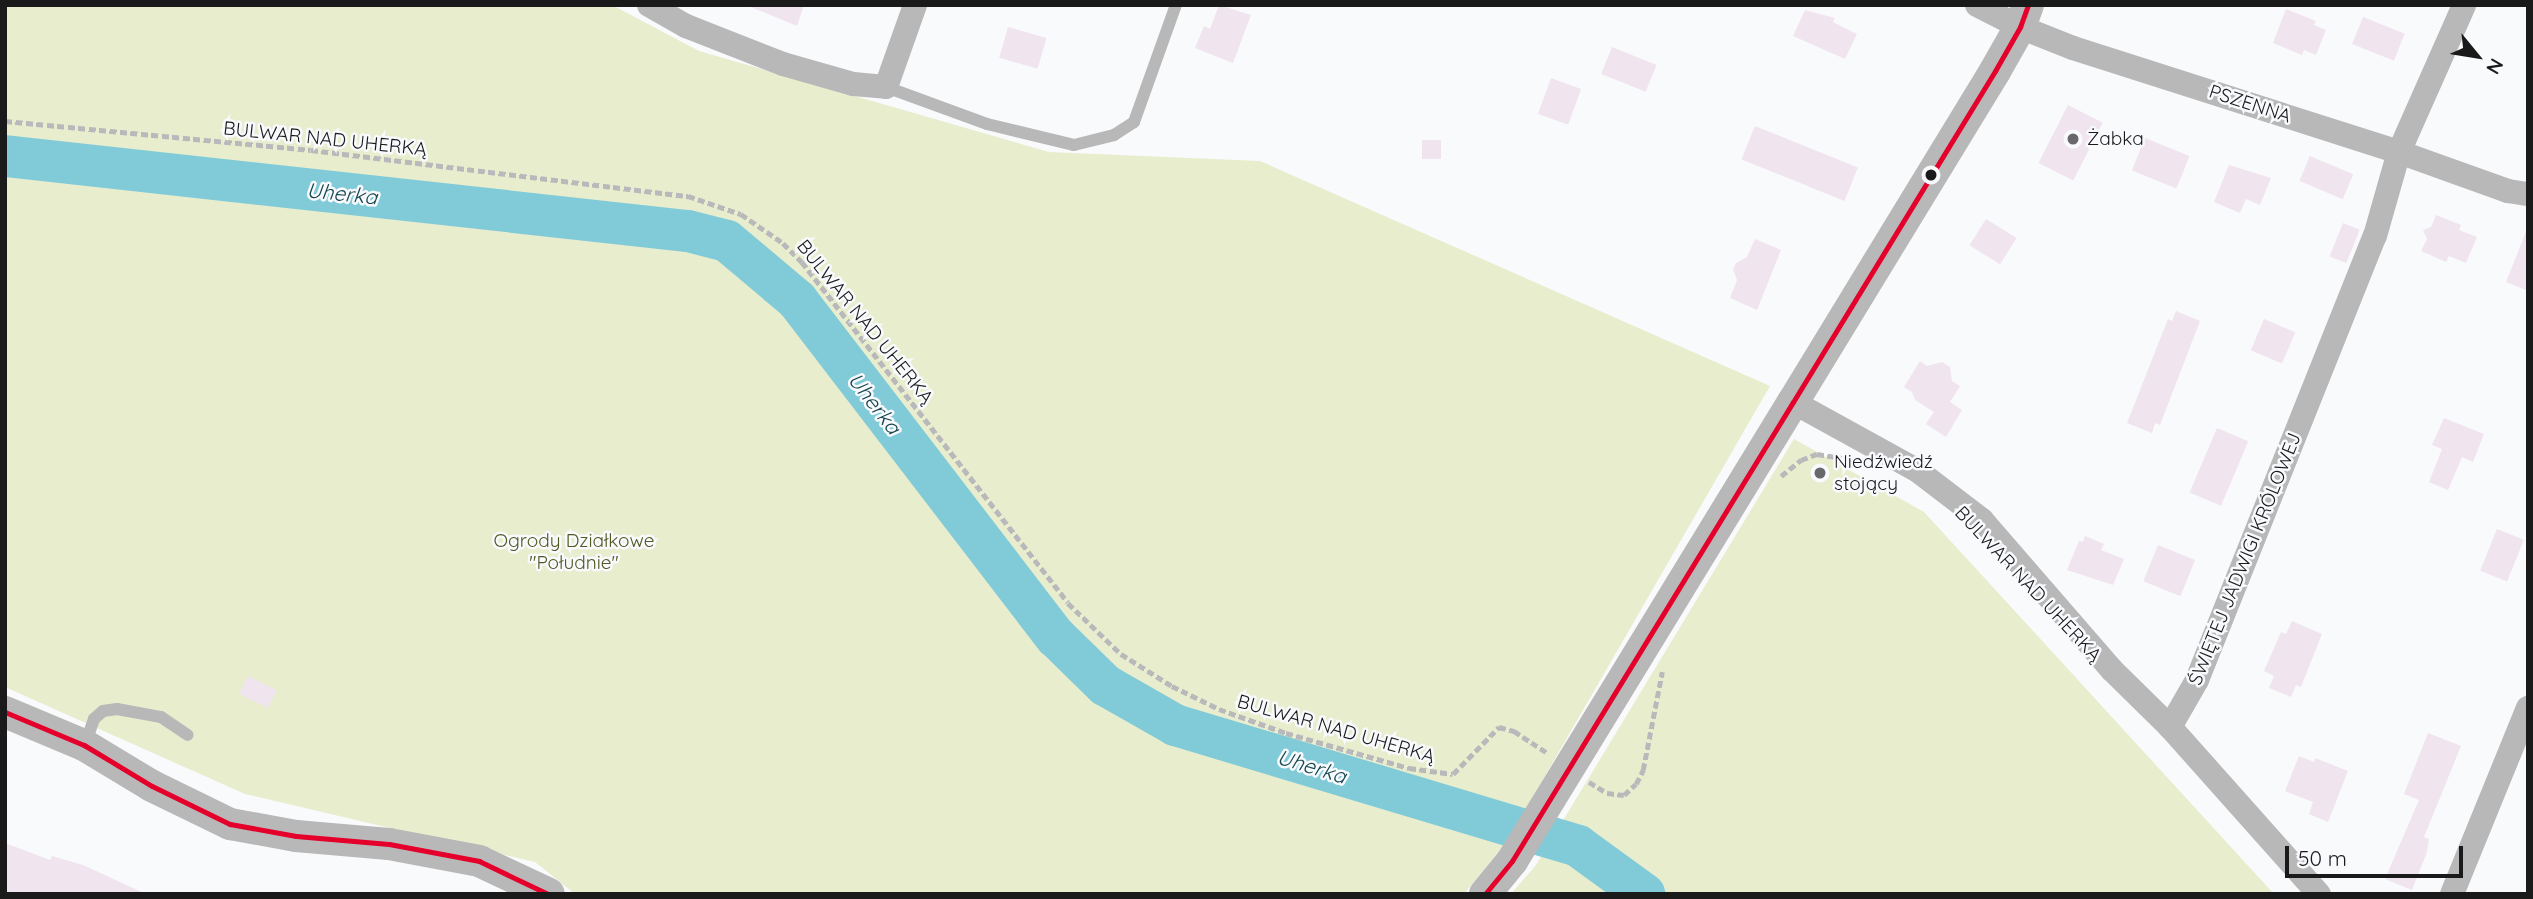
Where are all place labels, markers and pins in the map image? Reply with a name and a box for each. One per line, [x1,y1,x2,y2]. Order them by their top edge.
place label: Żabka [2087,128,2144,150]
marker: Żabka [2065,131,2081,147]
unlabelled marker [1924,168,1938,182]
place label: Niedźwiedź stojący [1834,451,1933,495]
marker: Niedźwiedź stojący [1812,465,1828,481]

